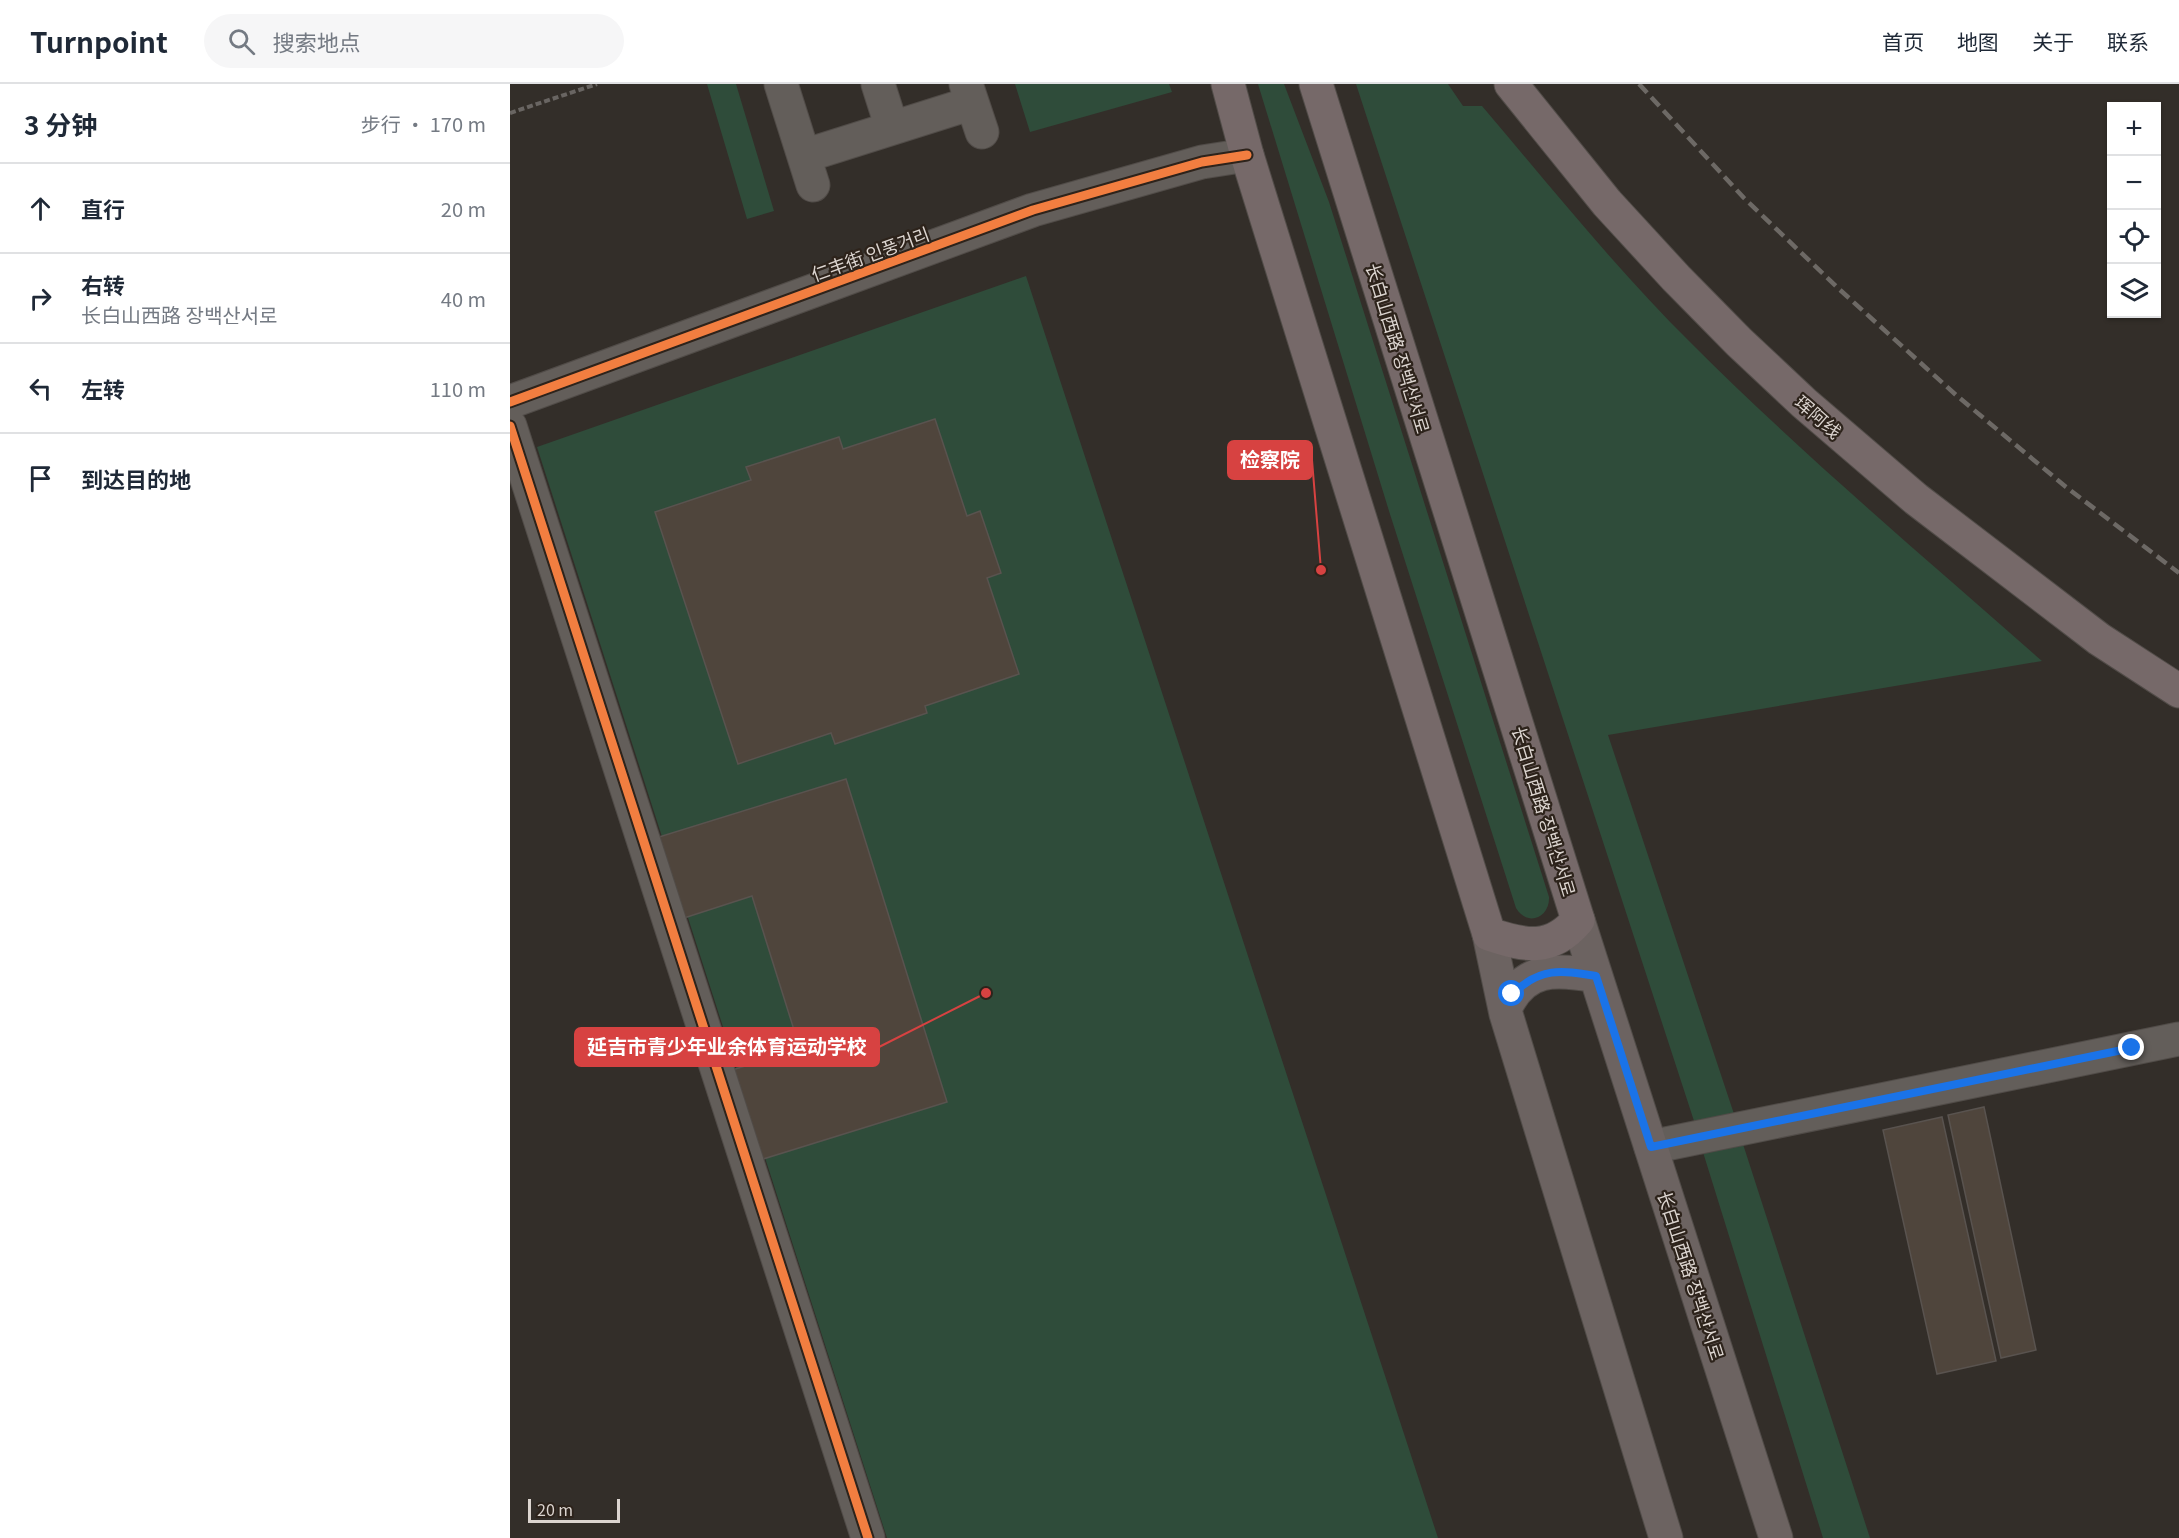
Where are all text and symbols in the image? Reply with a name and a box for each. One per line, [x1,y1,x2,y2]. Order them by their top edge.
search box [204,14,624,68]
text: Turnpoint [30,21,168,61]
icon: search [225,25,258,58]
text: 搜索地点 [273,25,361,57]
text: 首页 [1882,26,1924,56]
text: 地图 [1957,26,1999,56]
text: 关于 [2032,26,2074,56]
text: 联系 [2107,26,2149,56]
map controls [2107,102,2161,318]
button: + [2107,102,2161,156]
text: 3 分钟 [24,105,97,142]
text: 步行 · 170 m [361,109,486,138]
button: − [2107,156,2161,210]
icon: ahead [24,192,57,225]
text: 直行 [81,192,125,224]
text: 20 m [441,194,486,223]
button: locate [2107,210,2161,264]
street label: 仁丰街 인풍거리 [807,220,933,286]
street label: 长白山西路 장백산서로 [1361,260,1437,436]
button: layers [2107,264,2161,318]
text: 右转 [81,268,125,300]
icon: right [24,282,57,315]
text: 40 m [441,284,486,313]
text: 长白山西路 장백산서로 [81,300,277,329]
icon: left [24,372,57,405]
text: 左转 [81,372,125,404]
text: 110 m [430,374,486,403]
street label: 珲阿线 [1790,388,1848,444]
callout: 检察院 [1228,441,1312,479]
text: 检察院 [1240,444,1300,473]
icon: arrive [24,462,57,495]
text: 到达目的地 [81,462,191,494]
street label: 长白山西路 장백산서로 [1507,723,1583,899]
route start [1498,980,1524,1006]
callout: 延吉市青少年业余体育运动学校 [575,1028,879,1066]
text: 延吉市青少年业余体育运动学校 [587,1031,867,1060]
route end [2118,1034,2144,1060]
street label: 长白山西路 장백산서로 [1652,1187,1732,1363]
scale bar [528,1496,620,1524]
text: 20 m [537,1497,573,1521]

